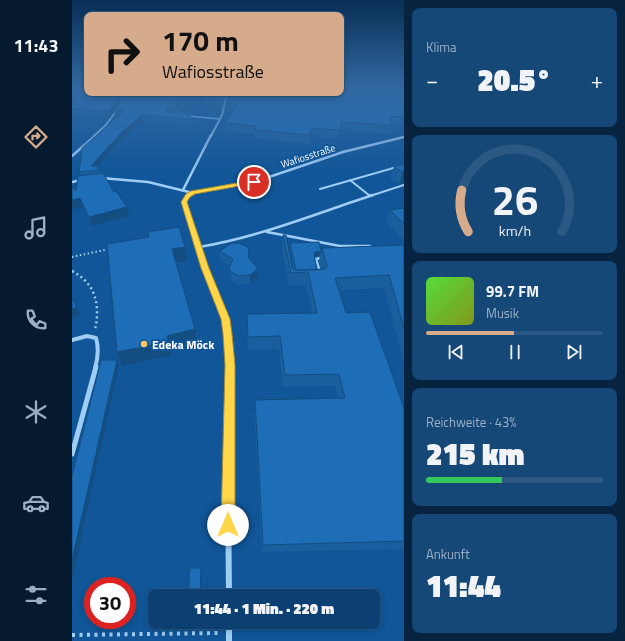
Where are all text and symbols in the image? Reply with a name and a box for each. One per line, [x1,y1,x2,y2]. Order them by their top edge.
text: 170 m [162,19,239,62]
icon: right [96,28,148,80]
text: 11:43 [14,32,58,59]
text: Klima [426,37,457,57]
text: 20.5° [477,57,552,103]
text: Wafiosstraße [162,58,264,85]
text: − [426,63,438,97]
text: + [591,63,603,97]
icon: directions [22,123,50,151]
street label: Wafiosstraße [279,140,337,172]
pin [237,165,271,199]
text: 26 [491,168,538,231]
icon: arrive [243,171,265,193]
icon: music [22,214,50,242]
text: km/h [498,219,531,241]
text: 99.7 FM [486,280,539,303]
text: Musik [486,303,519,323]
icon: phone [22,306,50,334]
place label: Edeka Möck [152,335,215,354]
marker: Edeka Möck [139,339,149,349]
icon: previous [445,341,467,363]
icon: pause [504,341,526,363]
icon: next [563,341,585,363]
icon: climate [22,398,50,426]
text: Reichweite · 43% [426,412,517,432]
text: 215 km [426,431,524,477]
icon: car [22,489,50,517]
position arrow [207,504,249,546]
text: Ankunft [426,544,470,564]
text: 11:44 [426,563,501,609]
speed limit sign: 30 [84,577,136,629]
icon: filters [22,581,50,609]
text: 11:44 · 1 Min. · 220 m [194,597,334,620]

